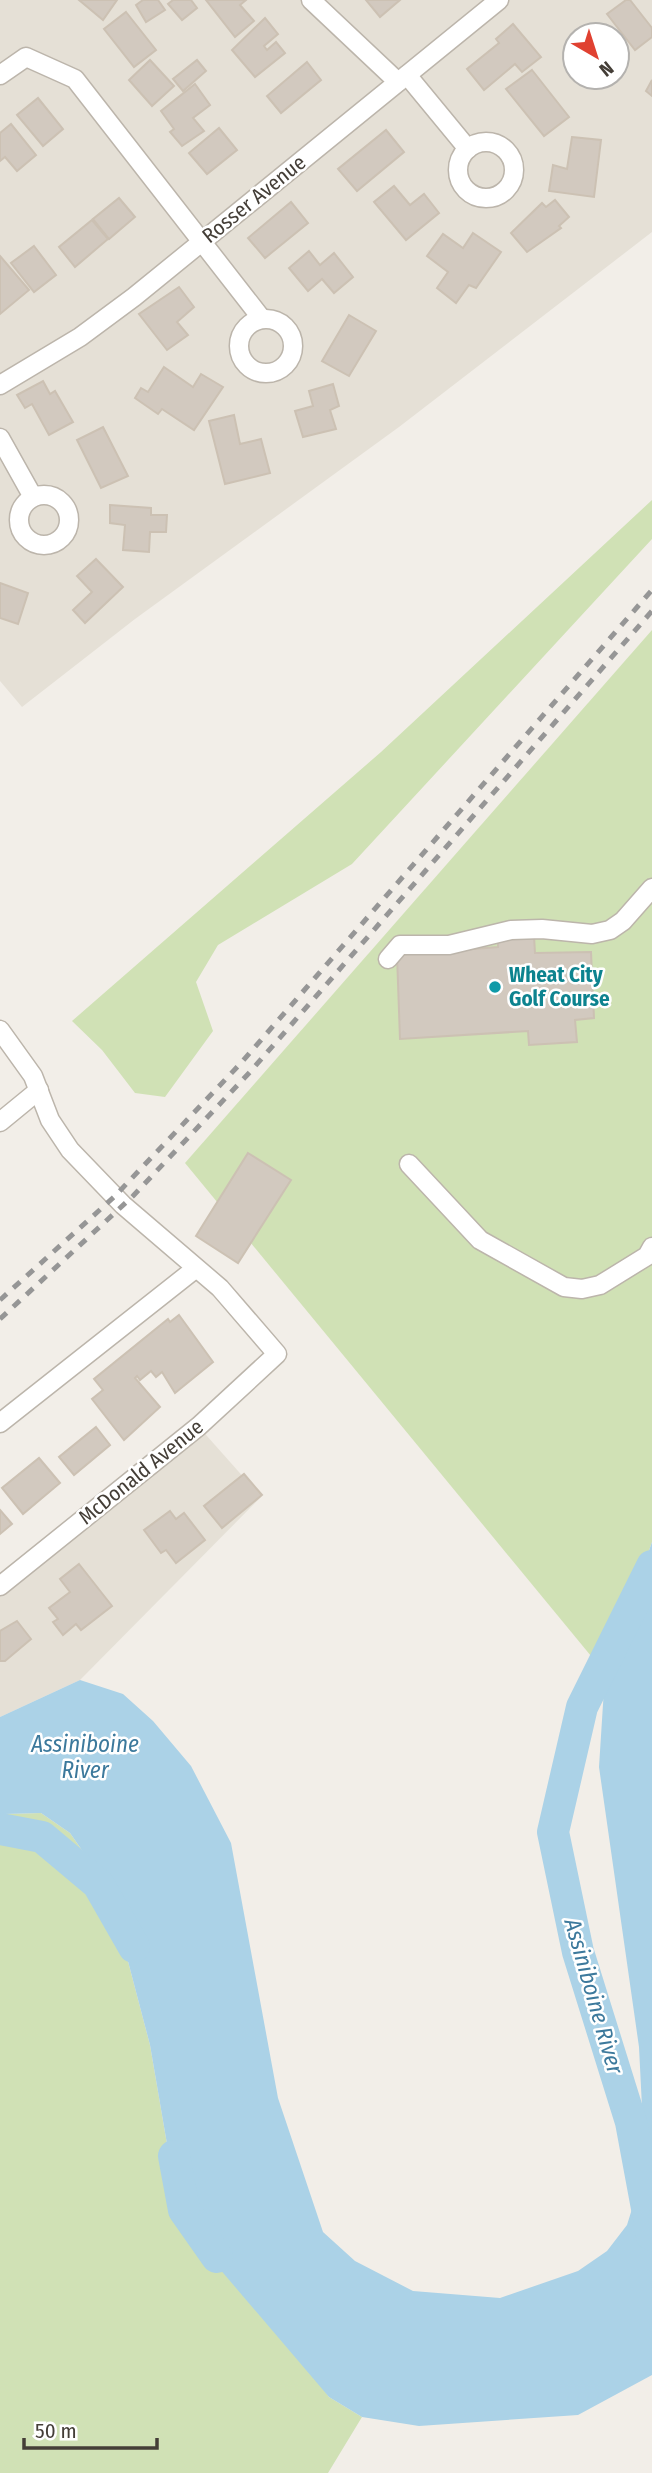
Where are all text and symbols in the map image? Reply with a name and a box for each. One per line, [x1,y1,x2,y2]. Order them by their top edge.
north arrow [561,21,631,91]
text: N [595,56,618,81]
street label: Rosser Avenue [197,149,311,249]
place label: Wheat City Golf Course [509,962,610,1012]
marker: Wheat City Golf Course [487,979,503,995]
street label: McDonald Avenue [73,1414,209,1530]
water label: Assiniboine River [30,1730,139,1784]
water label: Assiniboine River [558,1914,630,2078]
scale bar [24,2406,158,2450]
text: 50 m [35,2418,77,2444]

